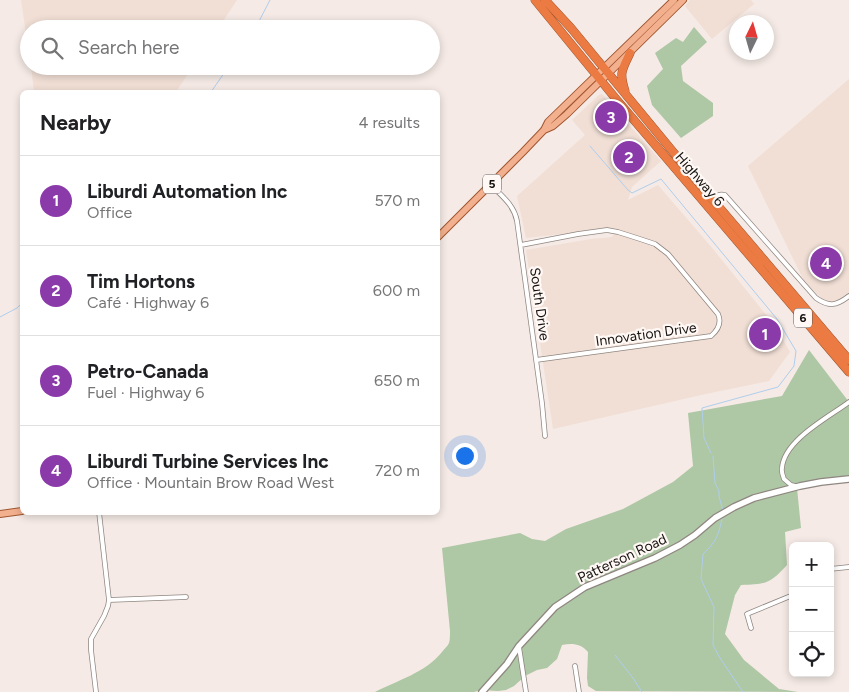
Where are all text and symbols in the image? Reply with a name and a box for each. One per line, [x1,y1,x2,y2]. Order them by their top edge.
north arrow [729,15,774,60]
search box [20,20,440,75]
icon: search [38,34,66,62]
text: Search here [78,36,180,59]
pin: 3 [595,98,627,136]
text: Nearby [40,110,111,135]
text: 4 results [359,113,420,132]
pin: 2 [613,138,645,176]
street label: Highway 6 [671,149,728,210]
road number: 5 [483,174,501,193]
text: Liburdi Automation Inc [87,180,288,203]
text: 1 [53,191,59,210]
text: 570 m [374,191,420,210]
text: Office [87,203,132,222]
pin: 4 [810,244,842,282]
street label: South Drive [526,267,553,342]
text: Tim Hortons [87,270,195,293]
text: 2 [51,281,61,300]
text: 600 m [373,281,420,300]
text: Café · Highway 6 [87,293,209,312]
road number: 6 [794,308,812,328]
pin: 1 [749,315,781,353]
street label: Innovation Drive [594,319,698,350]
text: Petro-Canada [87,360,209,383]
text: 3 [52,371,60,390]
text: 650 m [374,371,420,390]
text: Fuel · Highway 6 [87,383,204,402]
your location [452,443,478,469]
text: Liburdi Turbine Services Inc [87,450,329,473]
text: 4 [51,461,61,480]
text: 720 m [375,461,420,480]
text: Office · Mountain Brow Road West [87,473,334,492]
street label: Patterson Road [575,530,669,586]
map controls [789,542,834,677]
button: + [789,542,834,587]
button: − [789,587,834,632]
button: locate [789,632,834,677]

